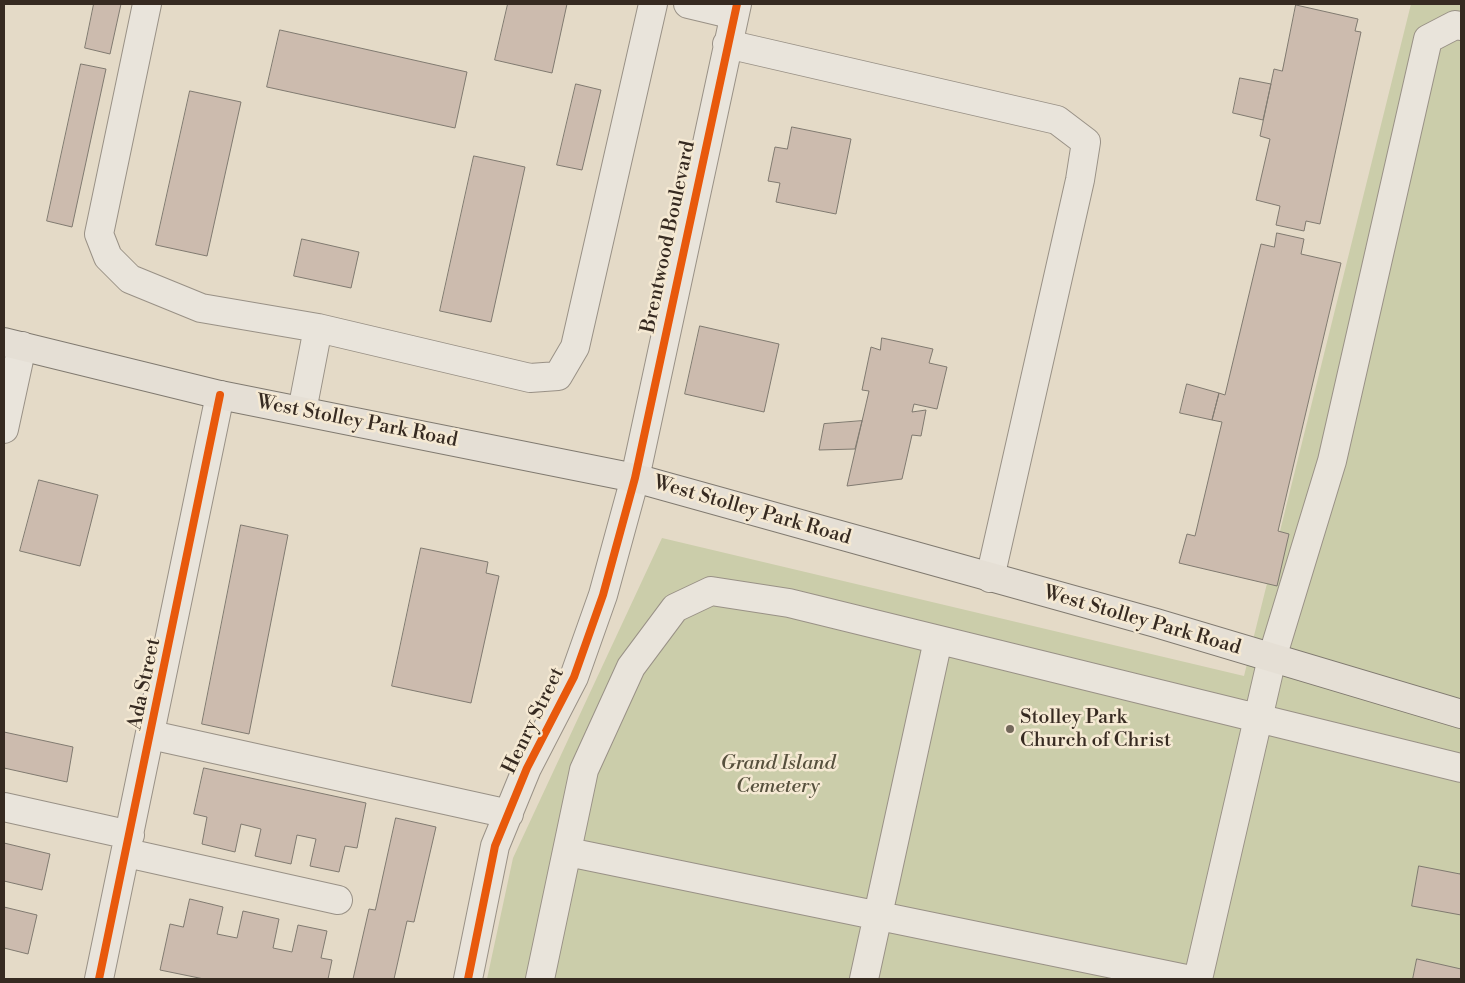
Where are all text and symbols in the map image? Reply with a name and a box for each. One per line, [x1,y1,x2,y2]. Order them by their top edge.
street label: Brentwood Boulevard [637,139,701,335]
street label: West Stolley Park Road [254,391,460,453]
street label: West Stolley Park Road [650,471,854,551]
street label: West Stolley Park Road [1040,581,1244,661]
street label: Ada Street [124,636,166,732]
street label: Henry Street [498,664,570,778]
place label: Stolley Park Church of Christ [1020,706,1171,753]
marker: Stolley Park Church of Christ [1004,723,1016,735]
park label: Grand Island Cemetery [720,752,836,799]

